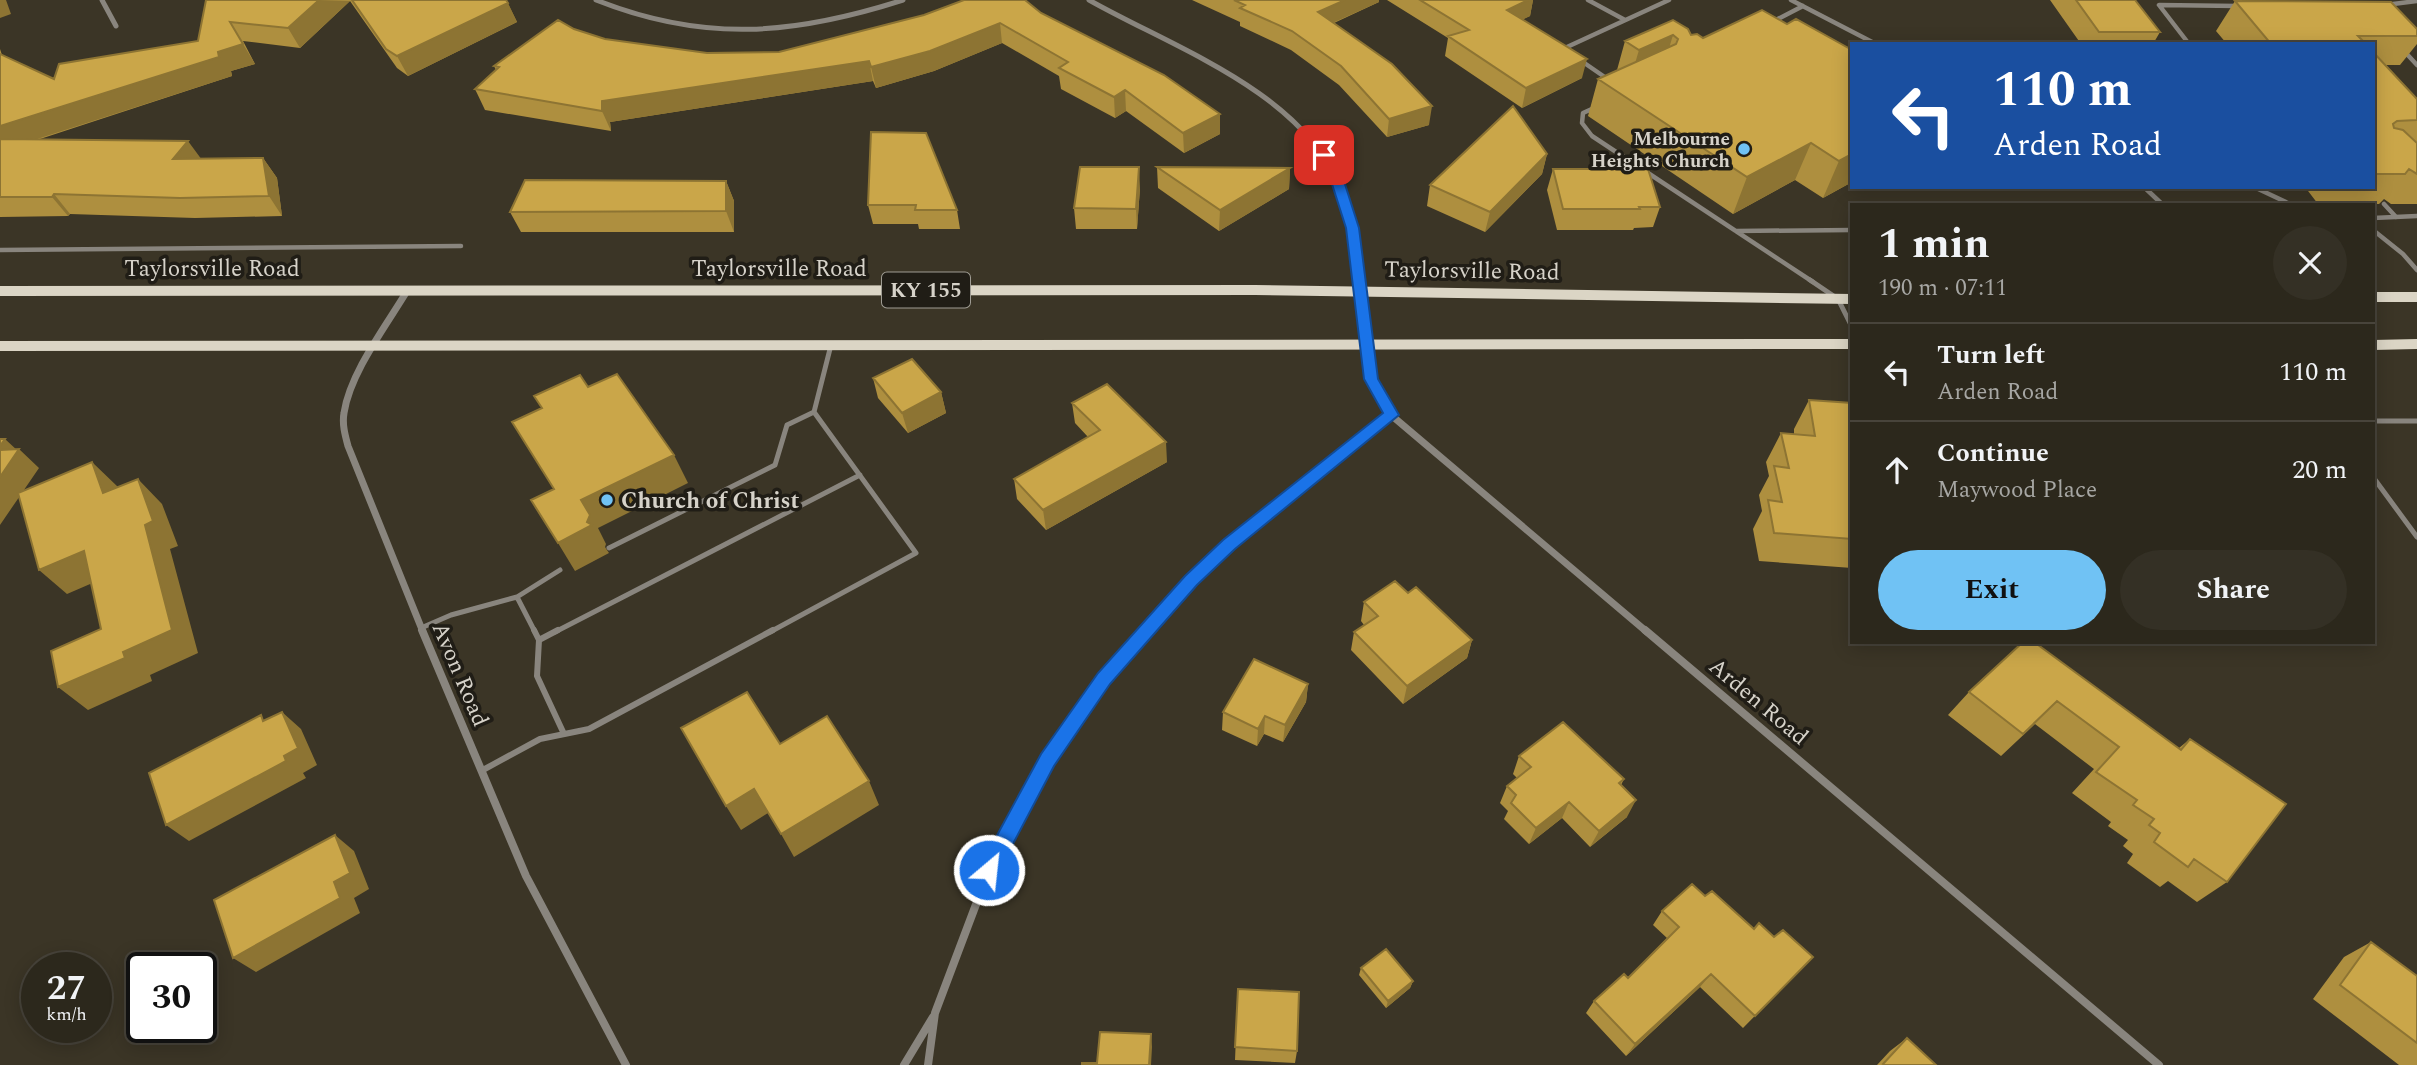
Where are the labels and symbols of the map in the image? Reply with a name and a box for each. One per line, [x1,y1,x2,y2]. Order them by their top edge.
pin [1294,125,1354,185]
place label: Melbourne Heights Church [1591,125,1730,176]
marker: Melbourne Heights Church [1736,141,1752,157]
street label: Taylorsville Road [124,252,300,287]
street label: Taylorsville Road [691,252,867,287]
street label: Taylorsville Road [1384,252,1560,291]
road number: KY 155 [882,272,970,308]
place label: Church of Christ [621,484,800,519]
marker: Church of Christ [599,492,615,508]
street label: Avon Road [422,617,497,733]
street label: Arden Road [1700,650,1816,755]
position arrow [952,833,1026,907]
speed limit sign: 30 [126,952,217,1043]

